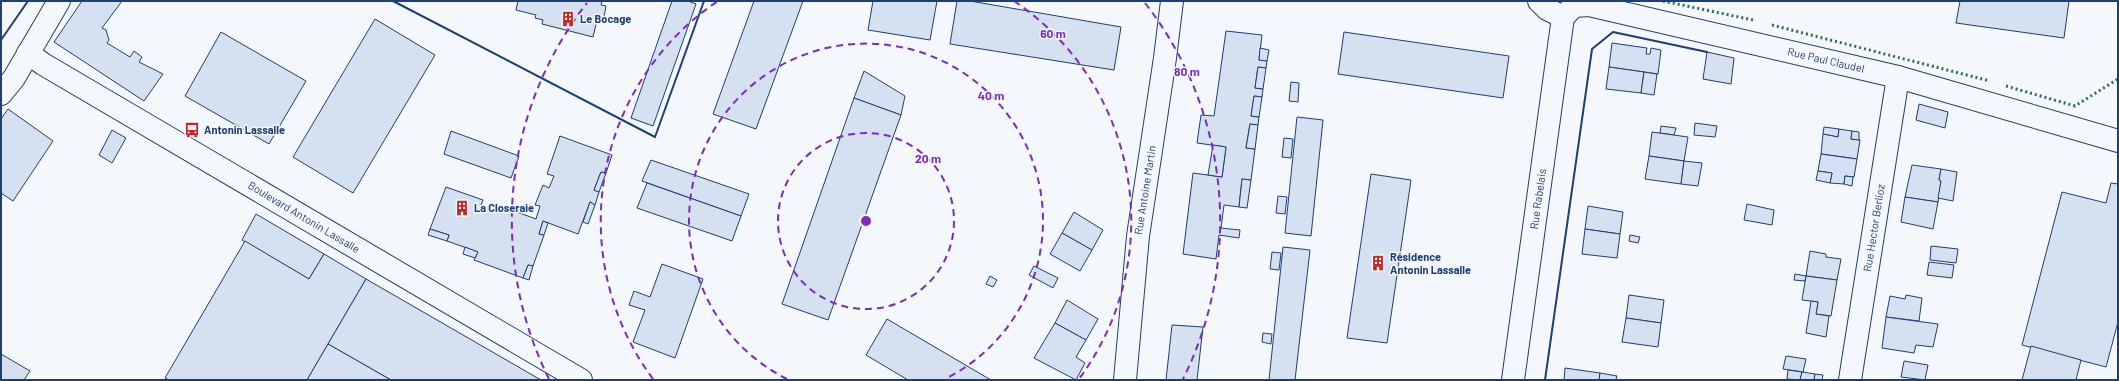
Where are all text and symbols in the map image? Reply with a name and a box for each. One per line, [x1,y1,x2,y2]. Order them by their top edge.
building icon: Le Bocage [559,10,577,28]
place label: Le Bocage [580,12,631,25]
text: 60 m [1040,26,1066,40]
street label: Rue Paul Claudel [1786,44,1866,75]
text: 80 m [1174,64,1200,78]
text: 40 m [978,88,1004,102]
bus stop icon: Antonin Lassalle [183,121,201,139]
place label: Antonin Lassalle [204,123,285,136]
street label: Rue Antoine Martin [1131,144,1158,236]
text: 20 m [915,151,941,165]
street label: Rue Rabelais [1527,168,1548,230]
street label: Boulevard Antonin Lassalle [246,178,363,255]
street label: Rue Hector Berlioz [1860,183,1887,273]
building icon: La Closeraie [453,199,471,217]
place label: La Closeraie [474,201,534,214]
centre of rings [859,214,873,228]
place label: Résidence Antonin Lassalle [1390,250,1471,276]
building icon: Résidence Antonin Lassalle [1369,254,1387,272]

